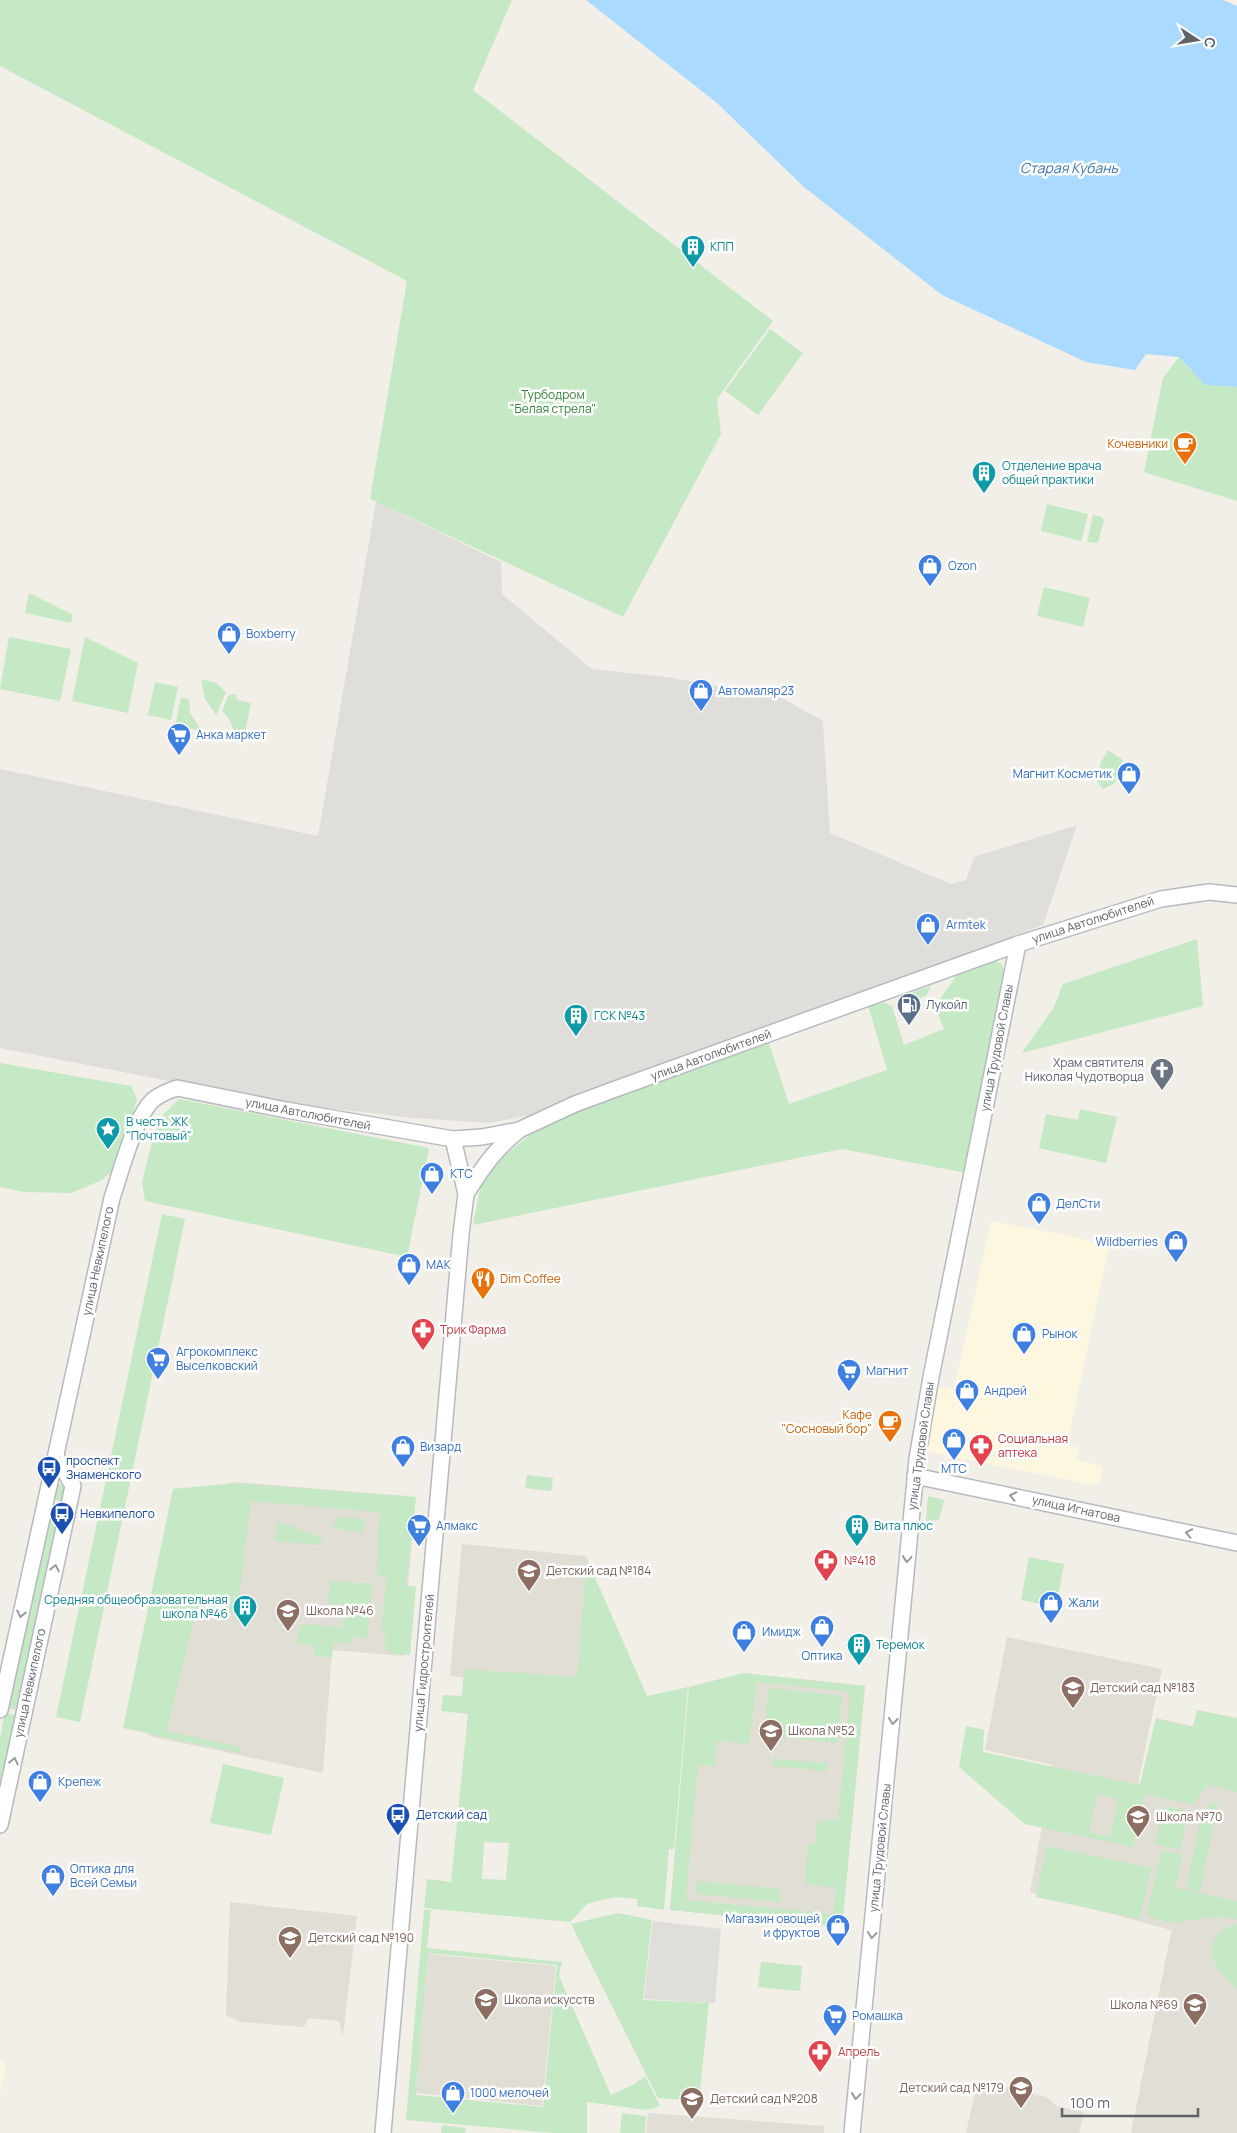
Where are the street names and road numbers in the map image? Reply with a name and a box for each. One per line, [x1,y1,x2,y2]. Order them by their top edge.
street label: улица Автолюбителей [1030,892,1156,947]
street label: улица Трудовой Славы [976,983,1017,1113]
street label: улица Автолюбителей [648,1025,774,1084]
street label: улица Автолюбителей [244,1093,372,1134]
street label: улица Невкипелого [78,1205,117,1317]
street label: улица Трудовой Славы [903,1381,938,1511]
street label: улица Игнатова [1030,1491,1122,1526]
street label: улица Гидростроителей [409,1593,438,1733]
street label: улица Невкипелого [10,1627,49,1739]
street label: улица Трудовой Славы [864,1783,895,1913]

